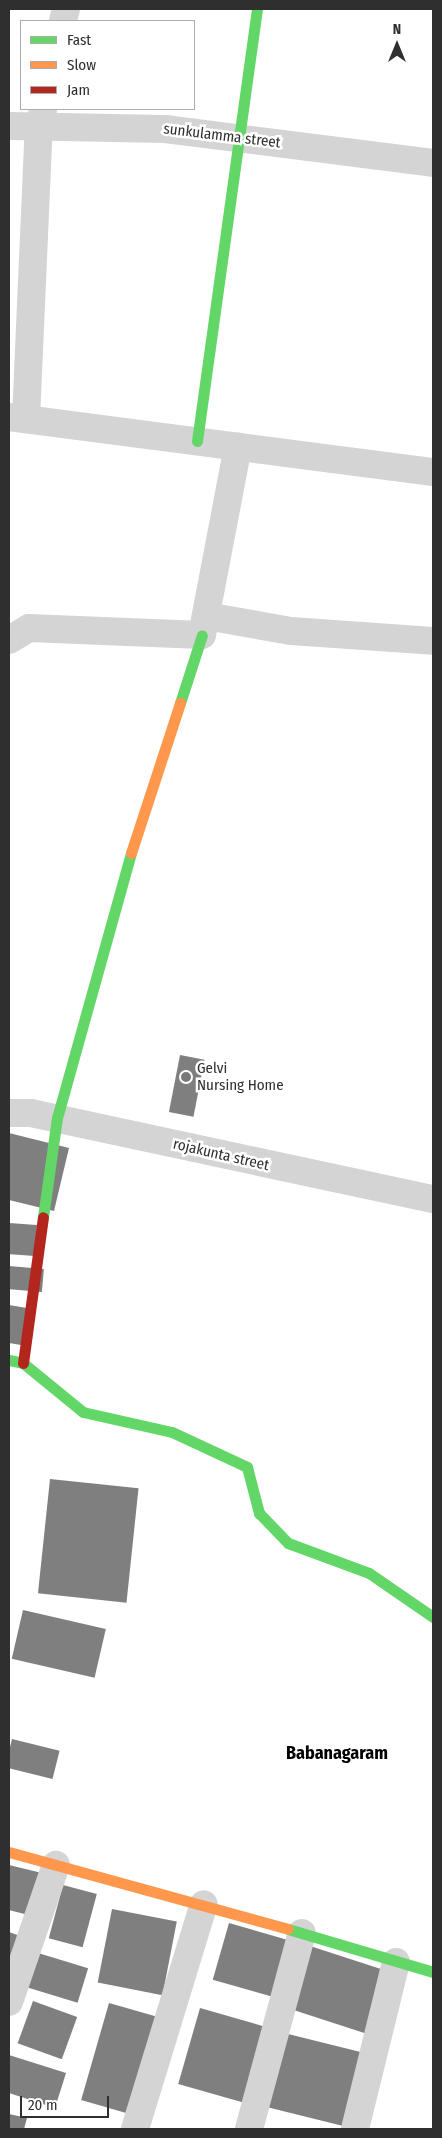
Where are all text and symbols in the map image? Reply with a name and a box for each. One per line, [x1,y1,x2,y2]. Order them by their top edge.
legend [20,20,195,110]
north arrow [372,20,422,70]
text: N [393,21,401,38]
text: Fast [67,31,91,49]
text: Slow [67,56,96,74]
text: Jam [67,81,90,99]
street label: sunkulamma street [162,120,282,152]
place label: Gelvi Nursing Home [197,1059,284,1094]
marker: Gelvi Nursing Home [179,1070,193,1084]
street label: rojakunta street [171,1135,271,1175]
district label: Babanagaram [286,1742,388,1764]
scale bar [22,2086,111,2118]
text: 20 m [28,2096,58,2114]

